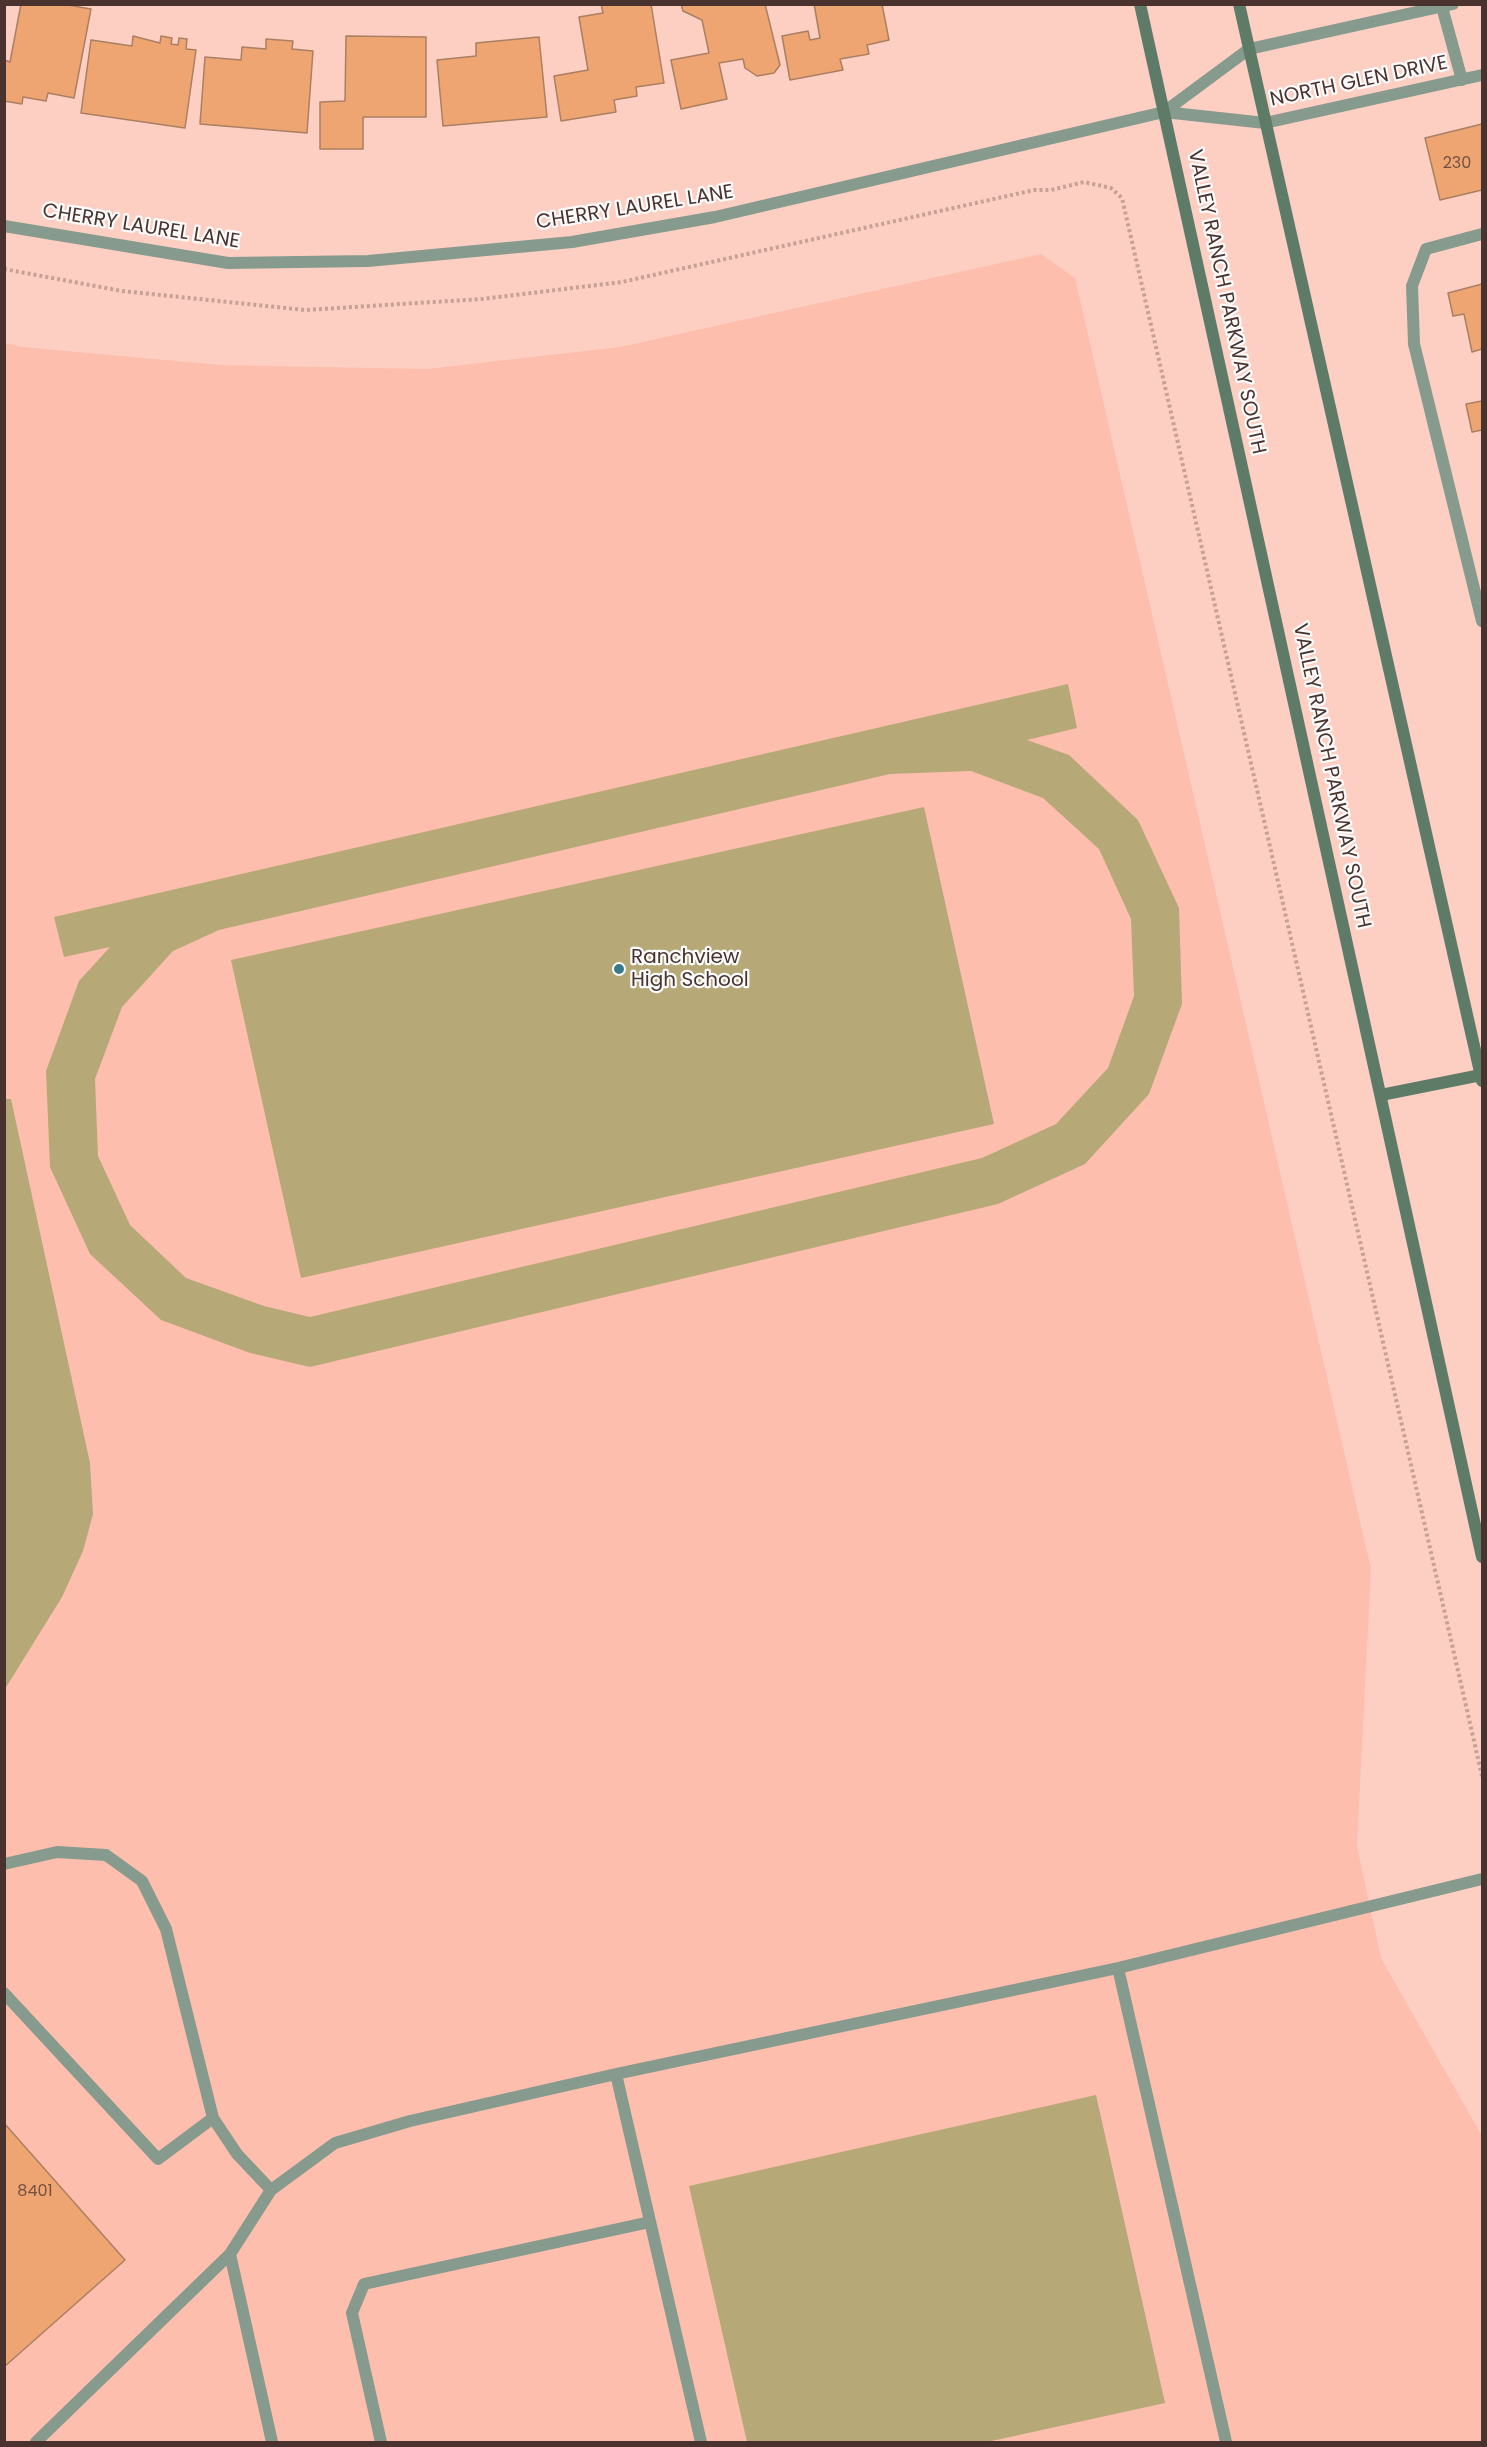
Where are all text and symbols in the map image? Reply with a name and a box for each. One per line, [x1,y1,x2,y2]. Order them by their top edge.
street label: NORTH GLEN DRIVE [1268,51,1450,113]
street label: VALLEY RANCH PARKWAY SOUTH [1182,148,1270,456]
house number: 230 [1443,154,1471,174]
street label: CHERRY LAUREL LANE [535,181,735,235]
street label: CHERRY LAUREL LANE [41,200,241,254]
street label: VALLEY RANCH PARKWAY SOUTH [1287,622,1375,930]
place label: Ranchview High School [631,946,749,993]
marker: Ranchview High School [612,962,626,976]
house number: 8401 [17,2182,53,2202]

